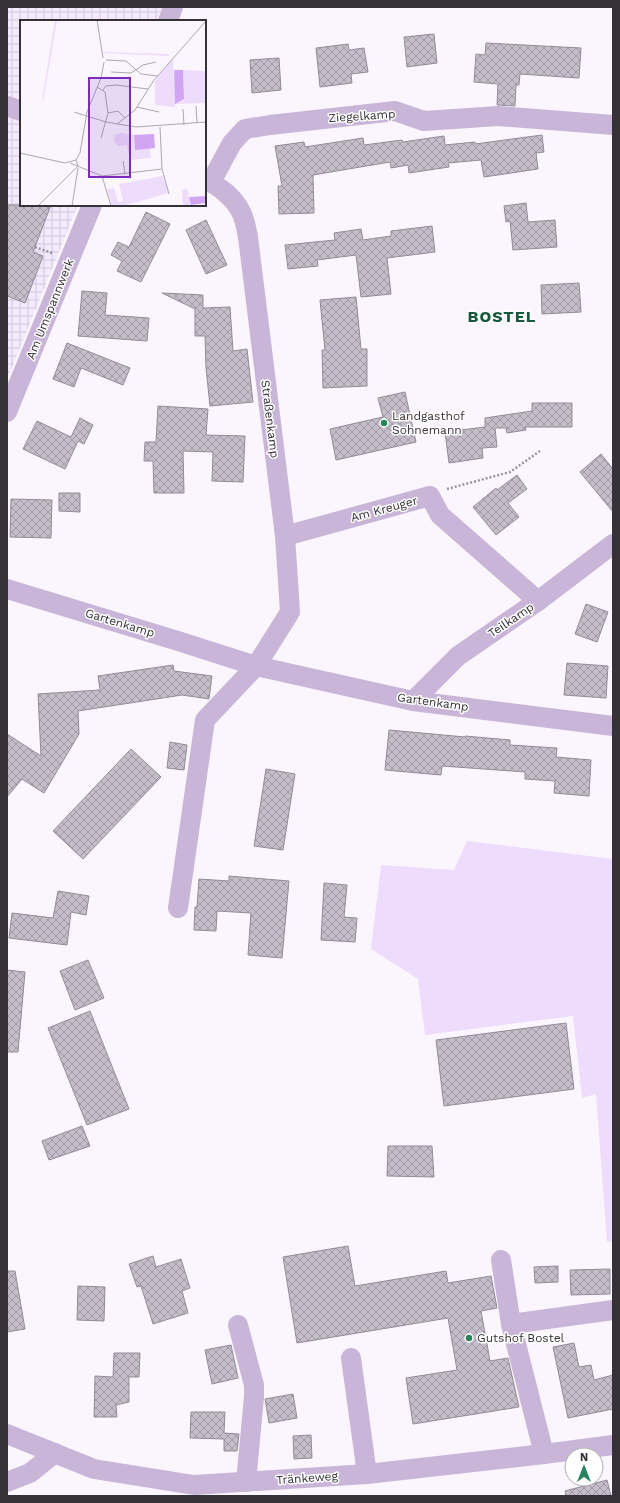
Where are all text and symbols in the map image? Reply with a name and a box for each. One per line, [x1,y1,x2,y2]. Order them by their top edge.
inset map [20,20,206,206]
street label: Ziegelkamp [328,107,396,125]
street label: Am Umspannwerk [23,257,77,361]
district label: BOSTEL [468,307,536,326]
street label: Straßenkamp [258,379,282,459]
place label: Landgasthof Sohnemann [392,409,465,437]
marker: Landgasthof Sohnemann [379,418,389,428]
street label: Am Kreuger [349,493,419,525]
street label: Teilkamp [485,600,537,640]
street label: Gartenkamp [84,606,156,640]
street label: Gartenkamp [396,690,470,714]
place label: Gutshof Bostel [477,1331,565,1345]
marker: Gutshof Bostel [464,1333,474,1343]
north arrow [564,1447,604,1487]
text: N [580,1451,588,1464]
street label: Tränkeweg [276,1469,339,1487]

